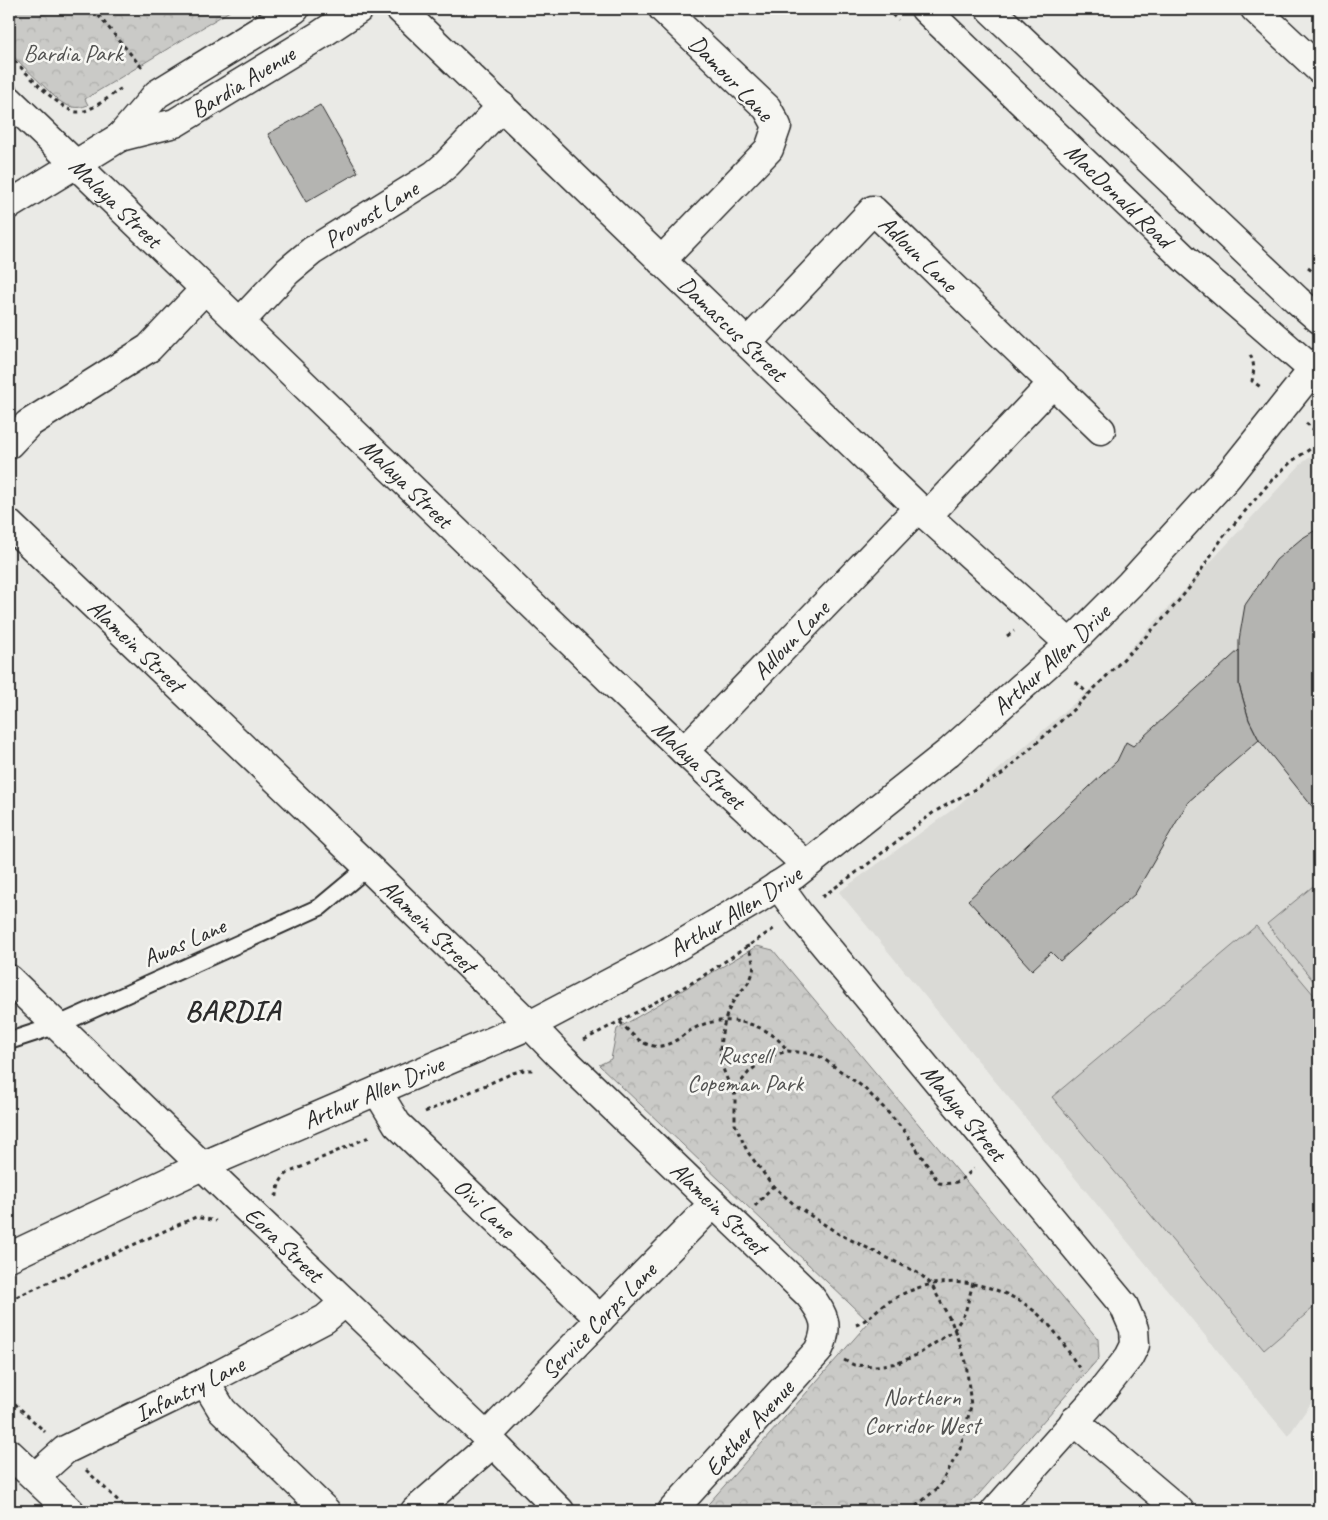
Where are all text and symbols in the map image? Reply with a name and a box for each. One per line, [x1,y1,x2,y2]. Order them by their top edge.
street label: Damour Lane [682,28,781,129]
park label: Bardia Park [23,38,125,68]
street label: Bardia Avenue [185,38,302,125]
street label: MacDonald Road [1058,137,1182,257]
street label: Malaya Street [63,151,170,256]
street label: Provost Lane [319,172,426,255]
street label: Adloun Lane [872,209,966,300]
street label: Damascus Street [672,270,794,389]
street label: Malaya Street [354,432,460,536]
street label: Alamein Street [82,592,193,701]
street label: Adloun Lane [746,593,837,686]
street label: Arthur Allen Drive [986,596,1118,721]
street label: Malaya Street [646,714,753,817]
street label: Arthur Allen Drive [663,858,810,963]
street label: Alamein Street [374,872,485,982]
street label: Awas Lane [138,910,232,973]
district label: BARDIA [185,992,282,1029]
park label: Russell Copeman Park [687,1040,805,1098]
street label: Arthur Allen Drive [299,1048,450,1136]
street label: Malaya Street [915,1058,1014,1169]
street label: Alamein Street [664,1155,776,1264]
street label: Oivi Lane [447,1172,523,1246]
street label: Eora Street [238,1200,331,1290]
street label: Service Corps Lane [535,1254,664,1386]
street label: Infantry Lane [130,1348,251,1429]
street label: Eather Avenue [698,1372,802,1482]
park label: Northern Corridor West [864,1382,983,1440]

